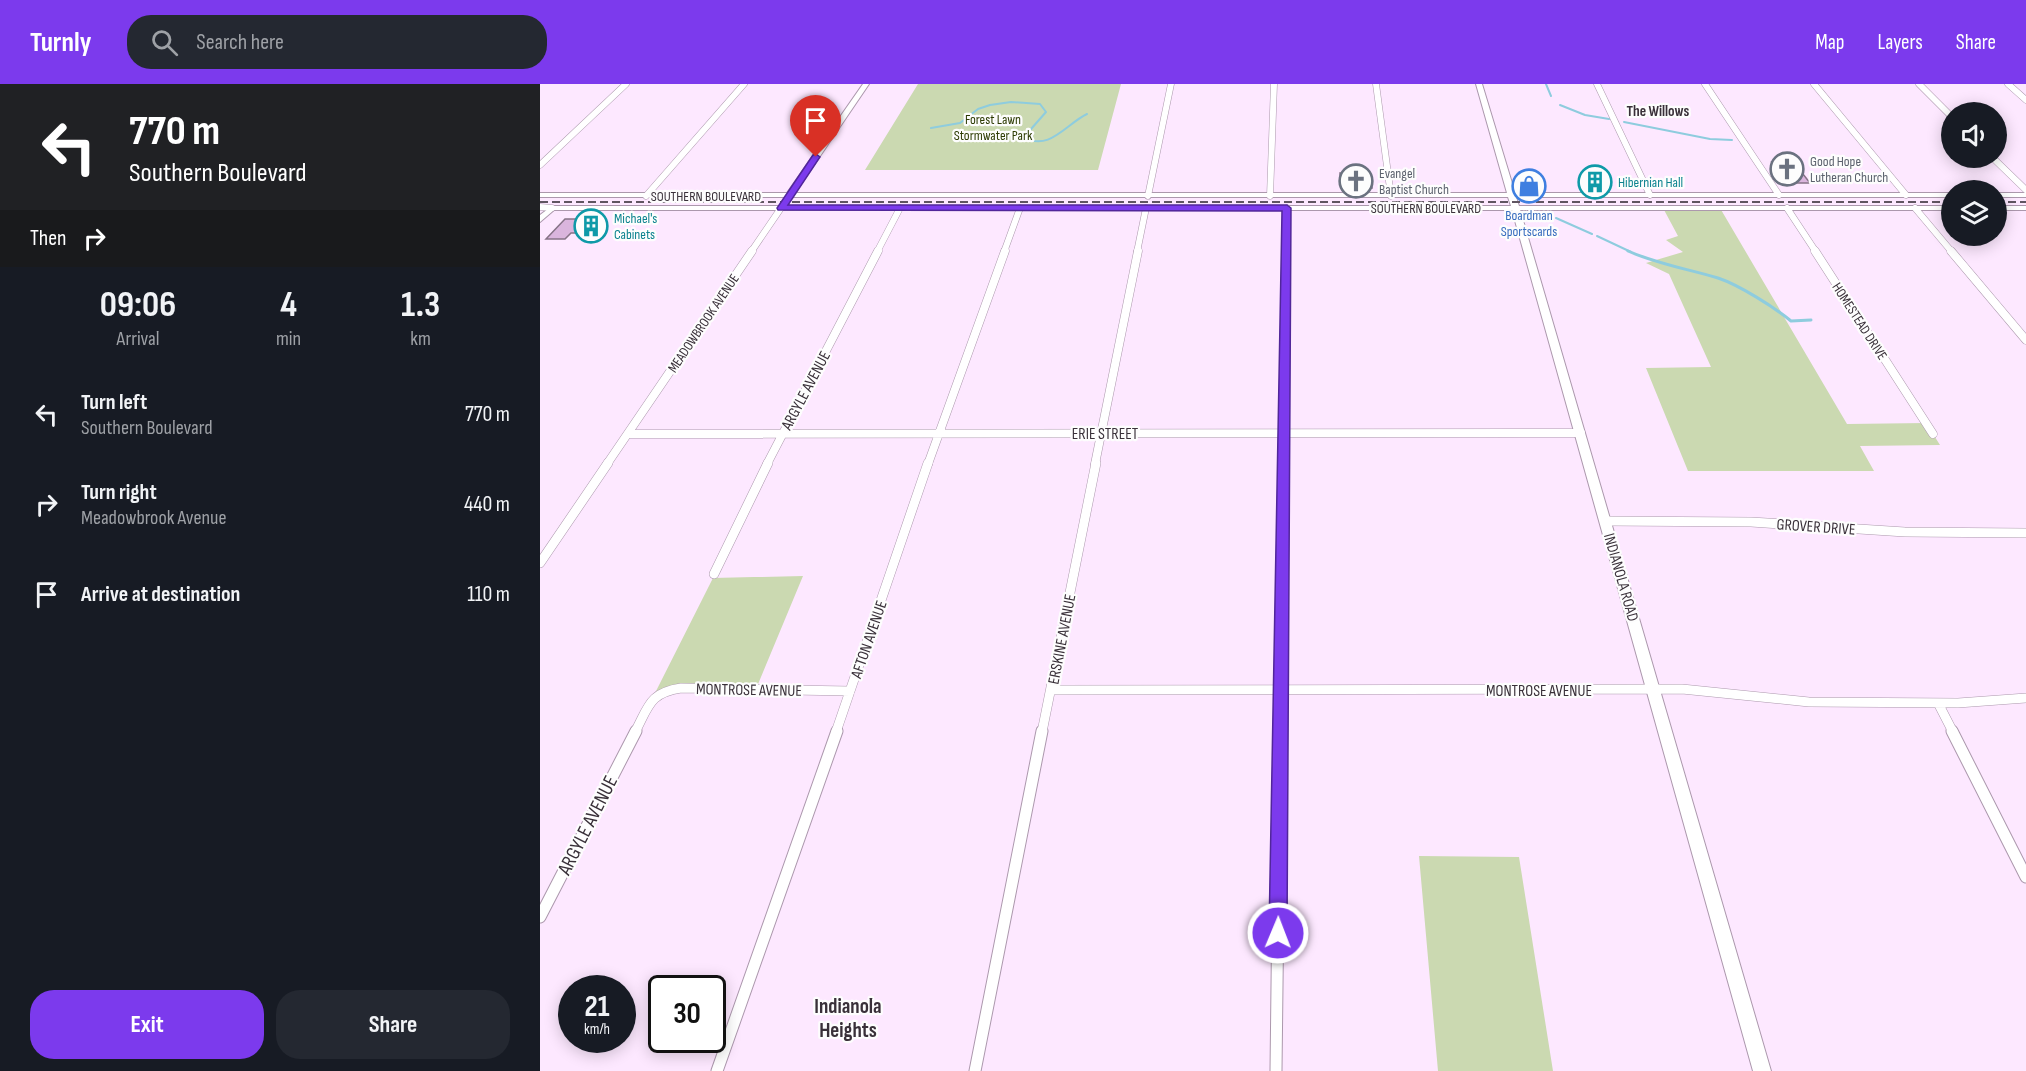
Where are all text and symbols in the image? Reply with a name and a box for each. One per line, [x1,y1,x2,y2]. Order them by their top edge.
search box [127,15,547,69]
text: Turnly [30,26,91,59]
icon: search [148,26,181,59]
text: Search here [196,29,284,56]
text: Map [1815,30,1844,55]
text: Layers [1877,30,1923,55]
text: Share [1956,30,1996,55]
pin [790,95,841,157]
district label: The Willows [1627,102,1690,121]
map controls [1941,102,2007,246]
button: sound [1941,102,2007,168]
icon: arrive [799,104,832,137]
text: 770 m [129,106,220,157]
icon: left [30,108,108,186]
park label: Forest Lawn Stormwater Park [954,111,1033,144]
church icon: Good Hope Lutheran Church [1769,151,1805,187]
place label: Good Hope Lutheran Church [1810,153,1888,186]
text: Southern Boulevard [129,157,307,189]
church icon: Evangel Baptist Church [1338,163,1374,199]
building icon: Hibernian Hall [1577,164,1613,200]
place label: Evangel Baptist Church [1379,165,1449,198]
shop icon: Boardman Sportscards [1511,168,1547,204]
place label: Hibernian Hall [1618,174,1683,191]
button: layers [1941,180,2007,246]
street label: SOUTHERN BOULEVARD [651,188,761,205]
street label: SOUTHERN BOULEVARD [1371,200,1481,217]
place label: Boardman Sportscards [1501,207,1557,240]
building icon: Michael's Cabinets [573,208,609,244]
place label: Michael's Cabinets [614,210,657,243]
icon: right [78,222,111,255]
text: Then [30,225,66,252]
street label: MEADOWBROOK AVENUE [664,271,743,376]
street label: HOMESTEAD DRIVE [1828,279,1891,363]
text: 09:06 [100,284,176,327]
text: 4 [280,284,297,327]
text: 1.3 [401,284,440,327]
text: Arrival [116,327,159,351]
text: min [276,327,301,351]
text: km [410,327,431,351]
street label: ARGYLE AVENUE [777,348,835,434]
text: Turn left [81,389,147,416]
icon: left [30,398,63,431]
text: 770 m [465,401,510,428]
text: Southern Boulevard [81,416,212,440]
street label: ERIE STREET [1072,425,1139,444]
text: Turn right [81,479,157,506]
icon: right [30,488,63,521]
text: 440 m [464,491,510,518]
text: Meadowbrook Avenue [81,506,226,530]
street label: GROVER DRIVE [1776,515,1856,540]
street label: INDIANOLA ROAD [1599,531,1642,624]
icon: arrive [30,578,63,611]
text: Arrive at destination [81,581,240,608]
text: 110 m [467,581,510,608]
street label: ERSKINE AVENUE [1044,593,1081,686]
street label: AFTON AVENUE [847,598,892,682]
street label: MONTROSE AVENUE [696,680,802,701]
street label: MONTROSE AVENUE [1486,682,1592,701]
street label: ARGYLE AVENUE [552,772,623,880]
position arrow [1246,901,1310,965]
speed limit sign: 30 [648,975,726,1053]
text: 21 [585,989,609,1025]
button: Exit [30,990,264,1059]
button: Share [276,990,510,1059]
district label: Indianola Heights [814,994,882,1043]
text: km/h [584,1020,610,1039]

